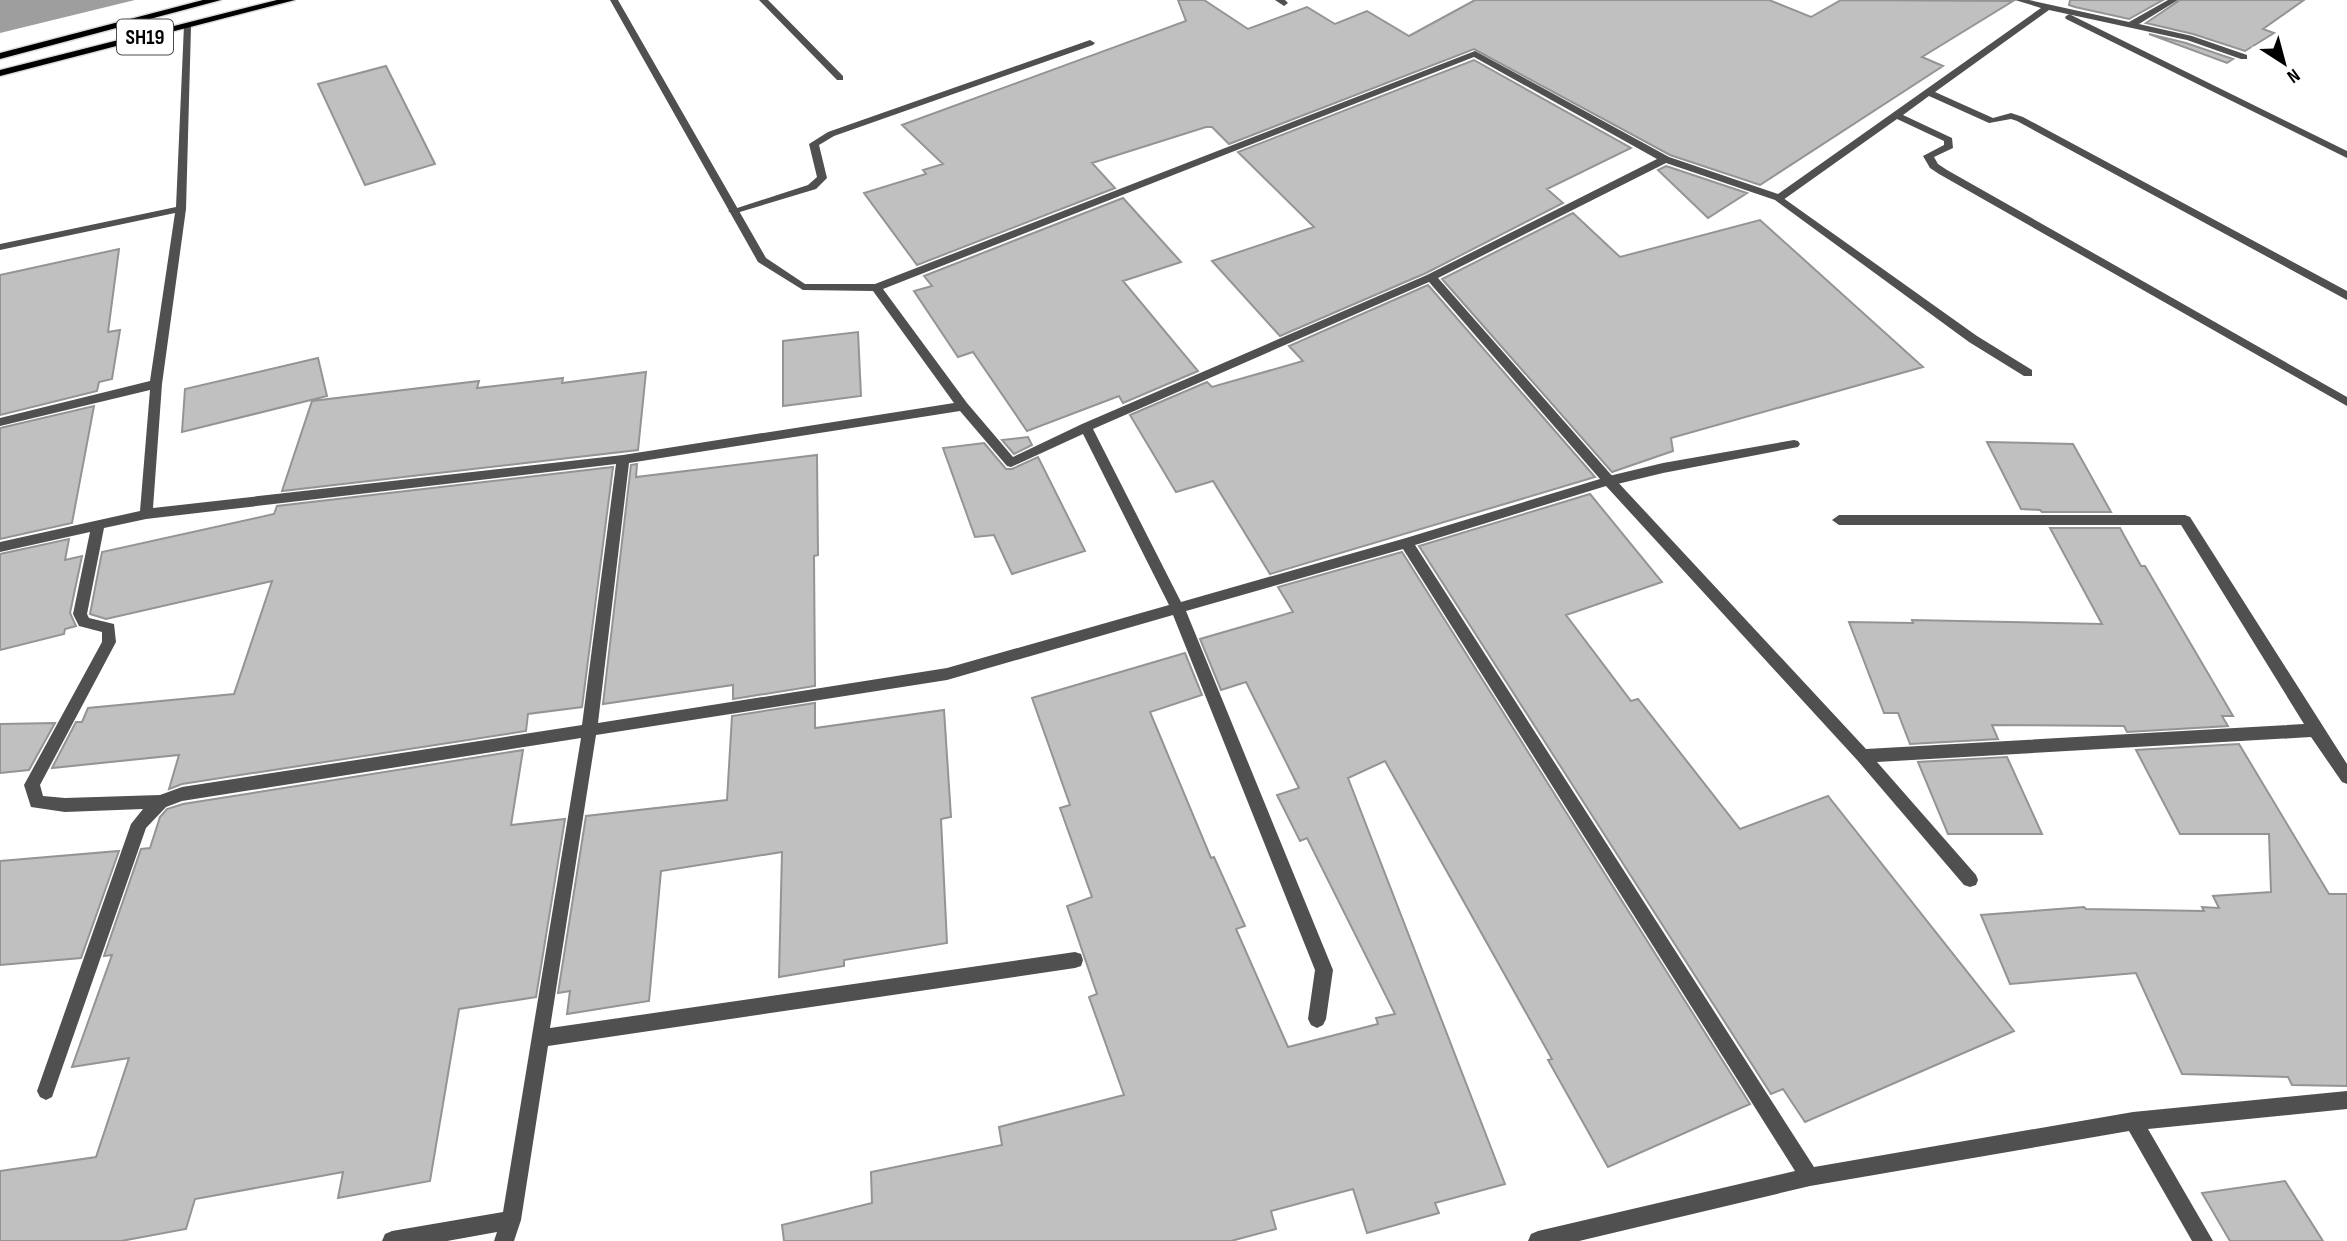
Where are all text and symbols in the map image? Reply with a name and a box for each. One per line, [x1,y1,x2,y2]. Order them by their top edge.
road number: SH19 [117,20,173,54]
north arrow [2249,28,2319,98]
text: N [2282,63,2304,88]

